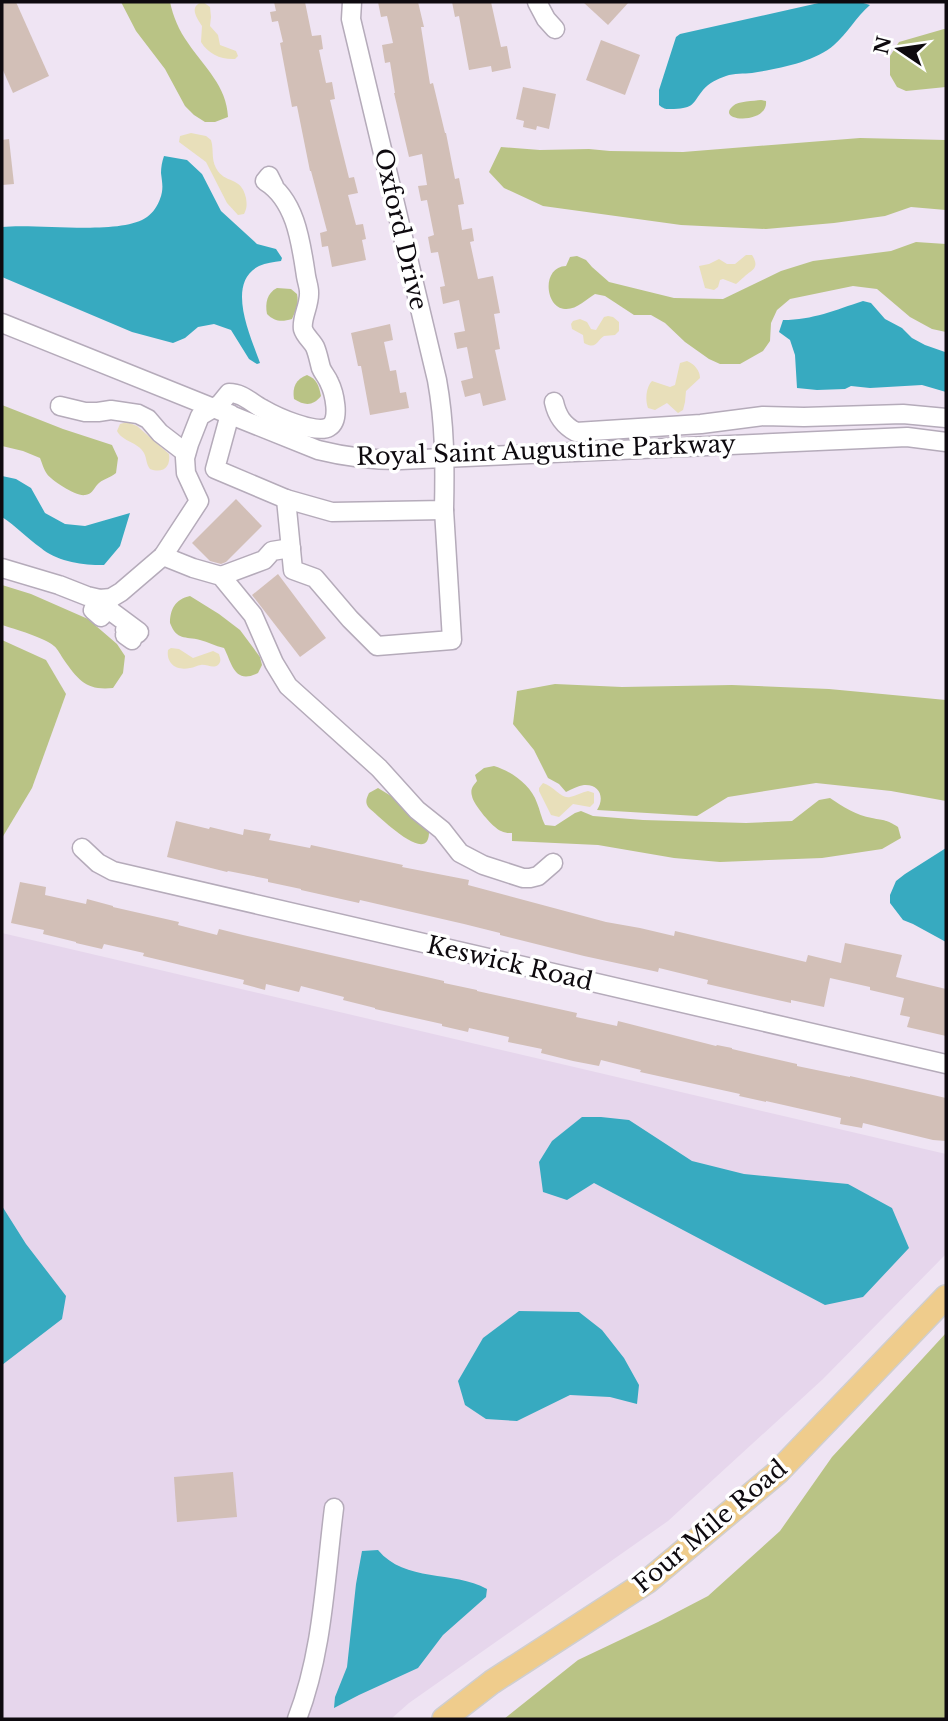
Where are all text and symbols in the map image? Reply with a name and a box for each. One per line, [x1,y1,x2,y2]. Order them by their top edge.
north arrow [864,14,934,84]
text: N [870,34,896,57]
street label: Oxford Drive [368,145,434,313]
street label: Royal Saint Augustine Parkway [356,429,737,471]
street label: Keswick Road [424,930,596,996]
street label: Four Mile Road [627,1453,793,1599]

